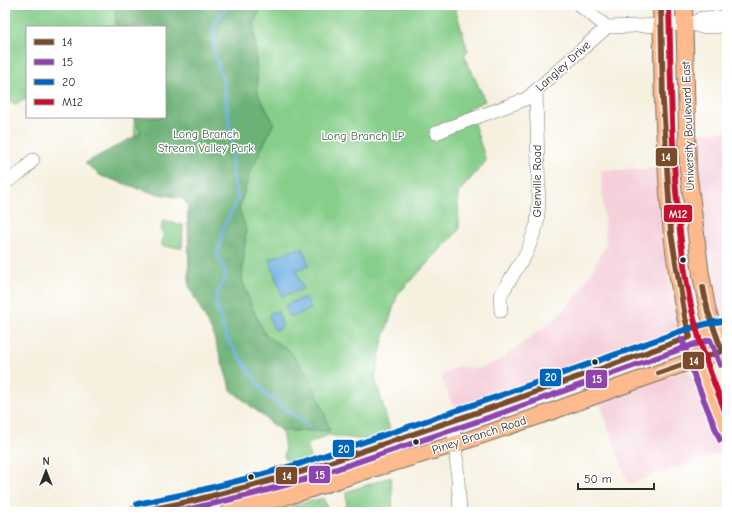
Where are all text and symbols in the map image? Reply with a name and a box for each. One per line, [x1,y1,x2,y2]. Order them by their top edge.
legend [26,26,166,118]
text: 14 [62,35,73,49]
street label: Langley Drive [533,38,593,94]
text: 15 [62,55,73,69]
street label: University Boulevard East [679,60,697,191]
text: 20 [62,75,76,89]
text: M12 [62,95,83,109]
park label: Long Branch Stream Valley Park [158,127,254,155]
park label: Long Branch LP [322,129,405,143]
street label: Glenville Road [530,145,544,217]
line badge: 14 [655,147,678,167]
text: 14 [661,151,671,164]
line badge: M12 [663,204,693,223]
text: M12 [669,208,688,221]
unlabelled marker [678,255,688,265]
line badge: 14 [682,351,705,370]
text: 14 [689,355,699,368]
unlabelled marker [590,357,600,367]
line badge: 20 [539,368,562,387]
line badge: 15 [585,369,608,389]
text: 20 [545,371,557,384]
text: 15 [592,373,602,386]
street label: Piney Branch Road [430,413,528,457]
unlabelled marker [411,437,421,447]
line badge: 20 [332,439,355,458]
text: 20 [338,443,350,456]
north arrow [26,451,66,491]
text: N [42,455,50,468]
line badge: 15 [308,465,331,484]
scale bar [578,465,654,491]
line badge: 14 [275,466,298,485]
text: 15 [315,469,325,482]
text: 14 [282,470,292,483]
unlabelled marker [246,472,256,482]
text: 50 m [584,472,612,486]

